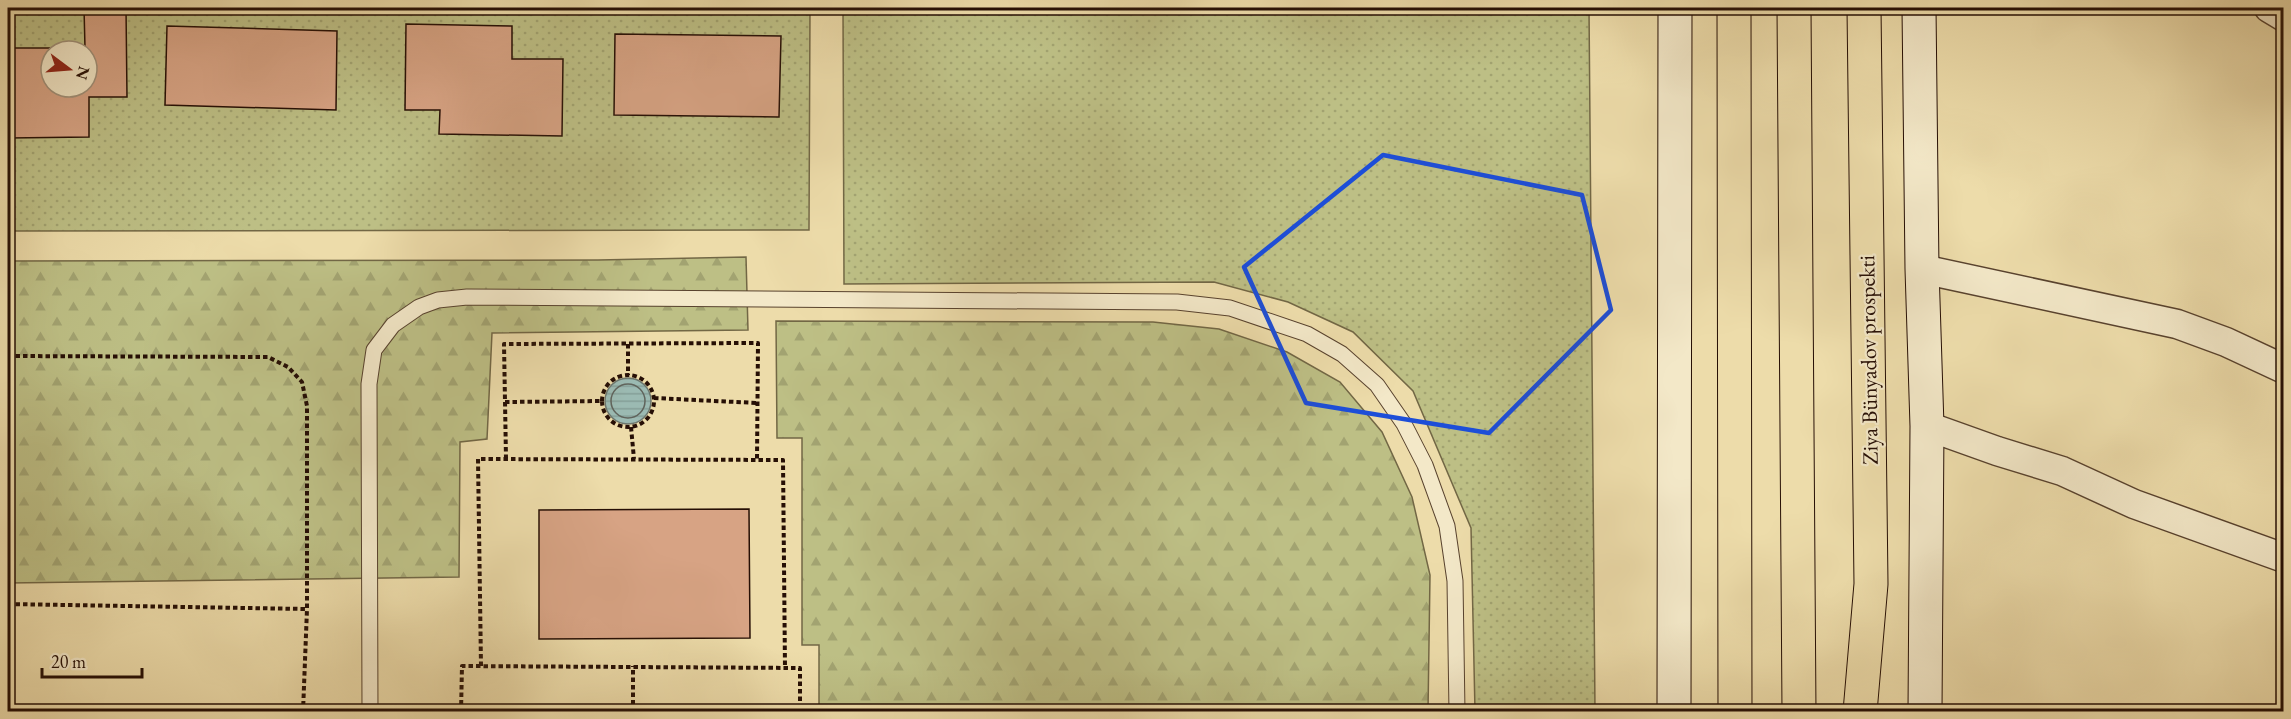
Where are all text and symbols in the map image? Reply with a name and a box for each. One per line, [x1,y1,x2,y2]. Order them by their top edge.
north arrow [39,39,99,99]
text: N [71,64,95,82]
street label: Ziya Bünyadov prospekti [1852,255,1885,465]
scale bar [42,641,142,679]
text: 20 m [51,650,86,673]

